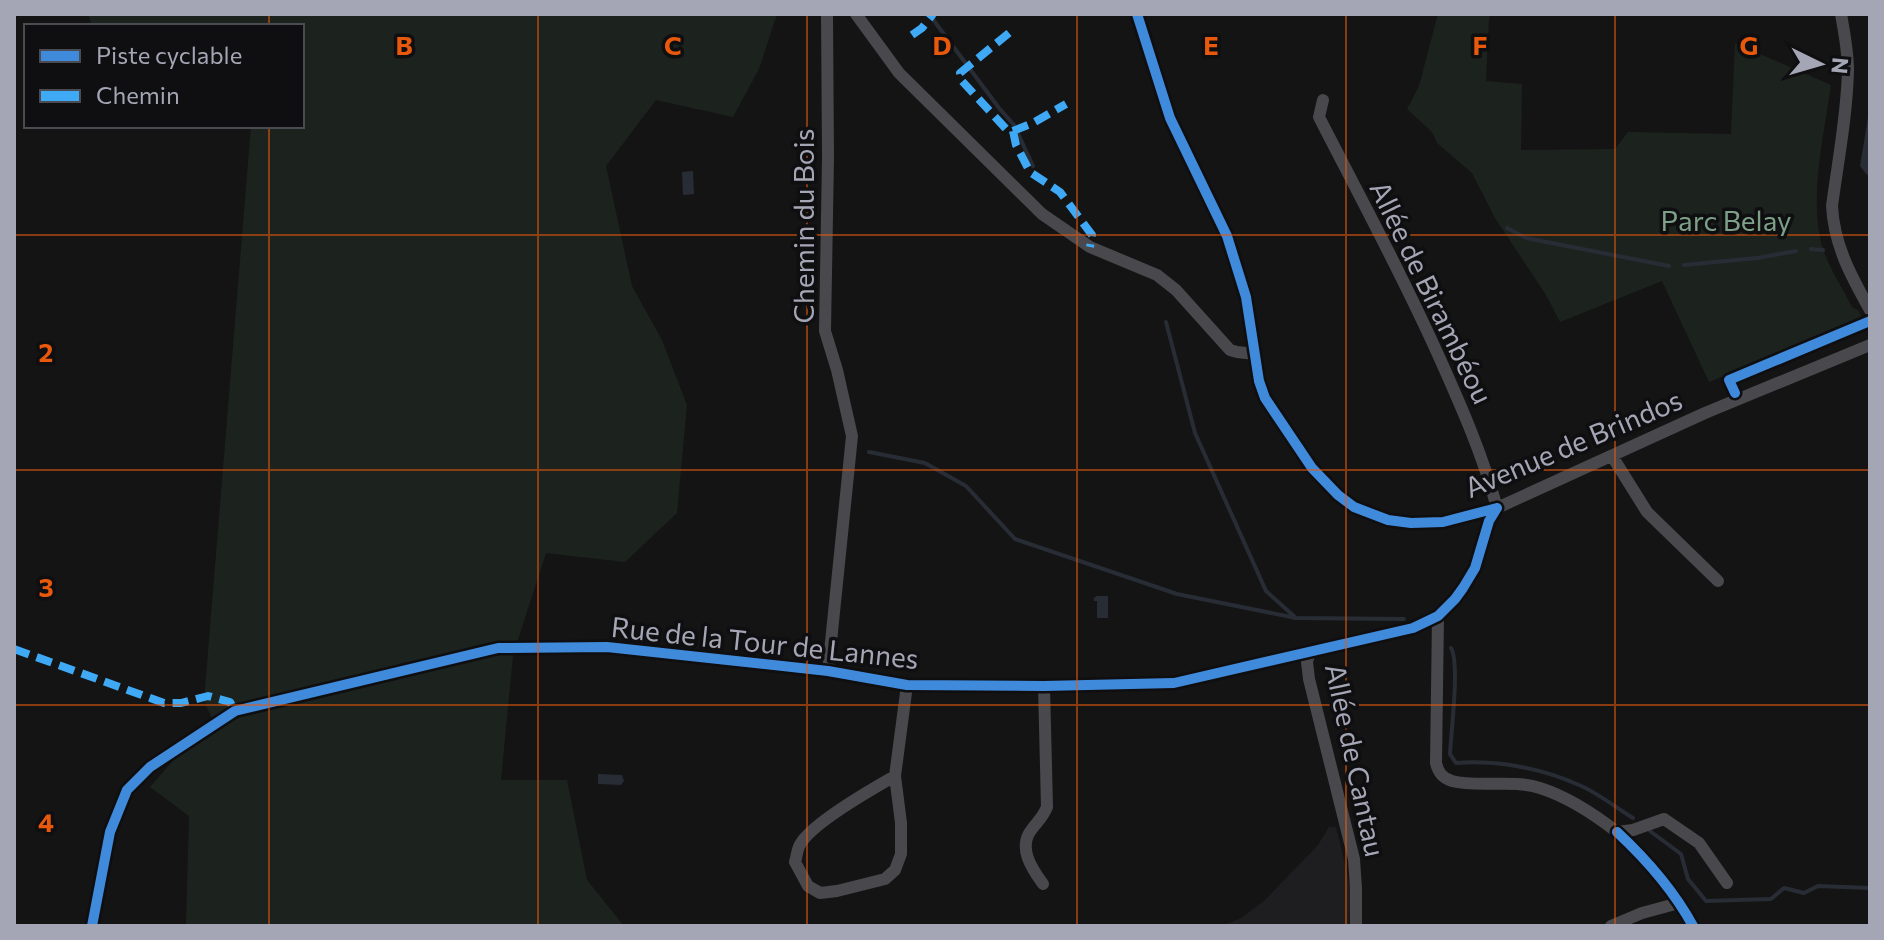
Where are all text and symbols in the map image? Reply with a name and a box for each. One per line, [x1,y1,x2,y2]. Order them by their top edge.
legend [24,24,304,128]
north arrow [1780,24,1860,104]
text: B [395,29,413,60]
text: C [664,29,682,60]
text: D [932,29,952,60]
text: E [1203,29,1219,60]
text: F [1472,29,1488,60]
text: G [1740,29,1758,60]
text: Piste cyclable [96,40,242,69]
text: N [1826,56,1855,75]
text: Chemin [96,80,180,109]
street label: Chemin du Bois [786,129,820,323]
street label: Allée de Birambéou [1363,175,1501,409]
park label: Parc Belay [1661,203,1791,237]
text: 2 [39,336,53,367]
street label: Avenue de Brindos [1459,382,1687,504]
text: 3 [38,571,54,602]
street label: Rue de la Tour de Lannes [610,609,920,675]
street label: Allée de Cantau [1319,660,1393,860]
text: 4 [38,806,54,837]

